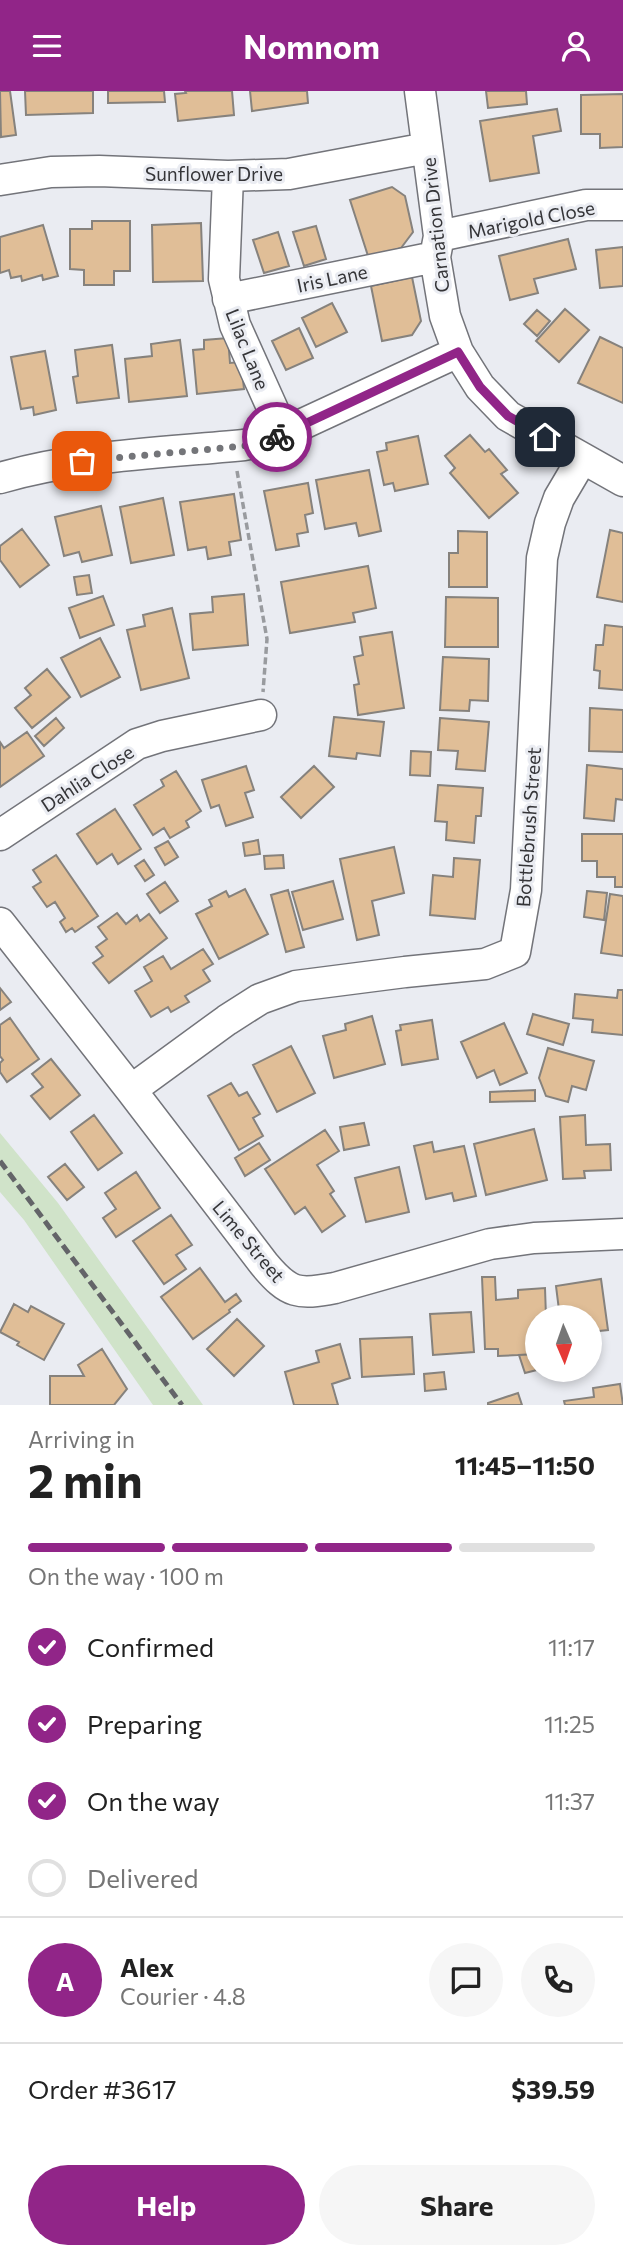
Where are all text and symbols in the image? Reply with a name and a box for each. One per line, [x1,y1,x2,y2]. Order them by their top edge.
text: Nomnom [243,26,380,66]
icon: menu [28,27,66,65]
icon: person [557,27,595,65]
street label: Carnation Drive [416,156,454,294]
street label: Sunflower Drive [145,162,283,185]
street label: Marigold Close [465,195,597,243]
street label: Iris Lane [294,259,370,297]
street label: Lilac Lane [221,305,275,393]
courier [242,402,312,472]
pin [515,407,575,467]
icon: bike [258,418,296,456]
icon: home [526,418,564,456]
pin [52,431,112,491]
icon: bag [63,442,101,480]
street label: Dahlia Close [36,740,138,816]
street label: Bottlebrush Street [511,746,545,908]
street label: Lime Street [208,1195,290,1287]
north arrow [525,1305,602,1383]
map controls [525,1305,602,1382]
text: Arriving in [28,1425,135,1453]
text: 11:45–11:50 [455,1449,595,1480]
text: 2 min [28,1451,143,1507]
text: On the way · 100 m [28,1562,224,1590]
icon: check [28,1628,66,1666]
text: Confirmed [87,1631,214,1662]
text: 11:17 [548,1633,595,1661]
icon: check [28,1705,66,1743]
text: Preparing [87,1708,202,1739]
text: 11:25 [544,1710,595,1738]
icon: check [28,1782,66,1820]
text: On the way [87,1785,220,1816]
text: 11:37 [545,1787,595,1815]
text: Delivered [87,1862,198,1893]
button: chat [429,1943,503,2017]
button: phone [521,1943,595,2017]
text: Alex [120,1951,174,1982]
text: A [56,1965,74,1996]
text: Courier · 4.8 [120,1982,246,2010]
text: Order #3617 [28,2073,177,2104]
text: $39.59 [511,2073,595,2104]
button: Help [28,2165,305,2245]
button: Share [319,2165,595,2245]

